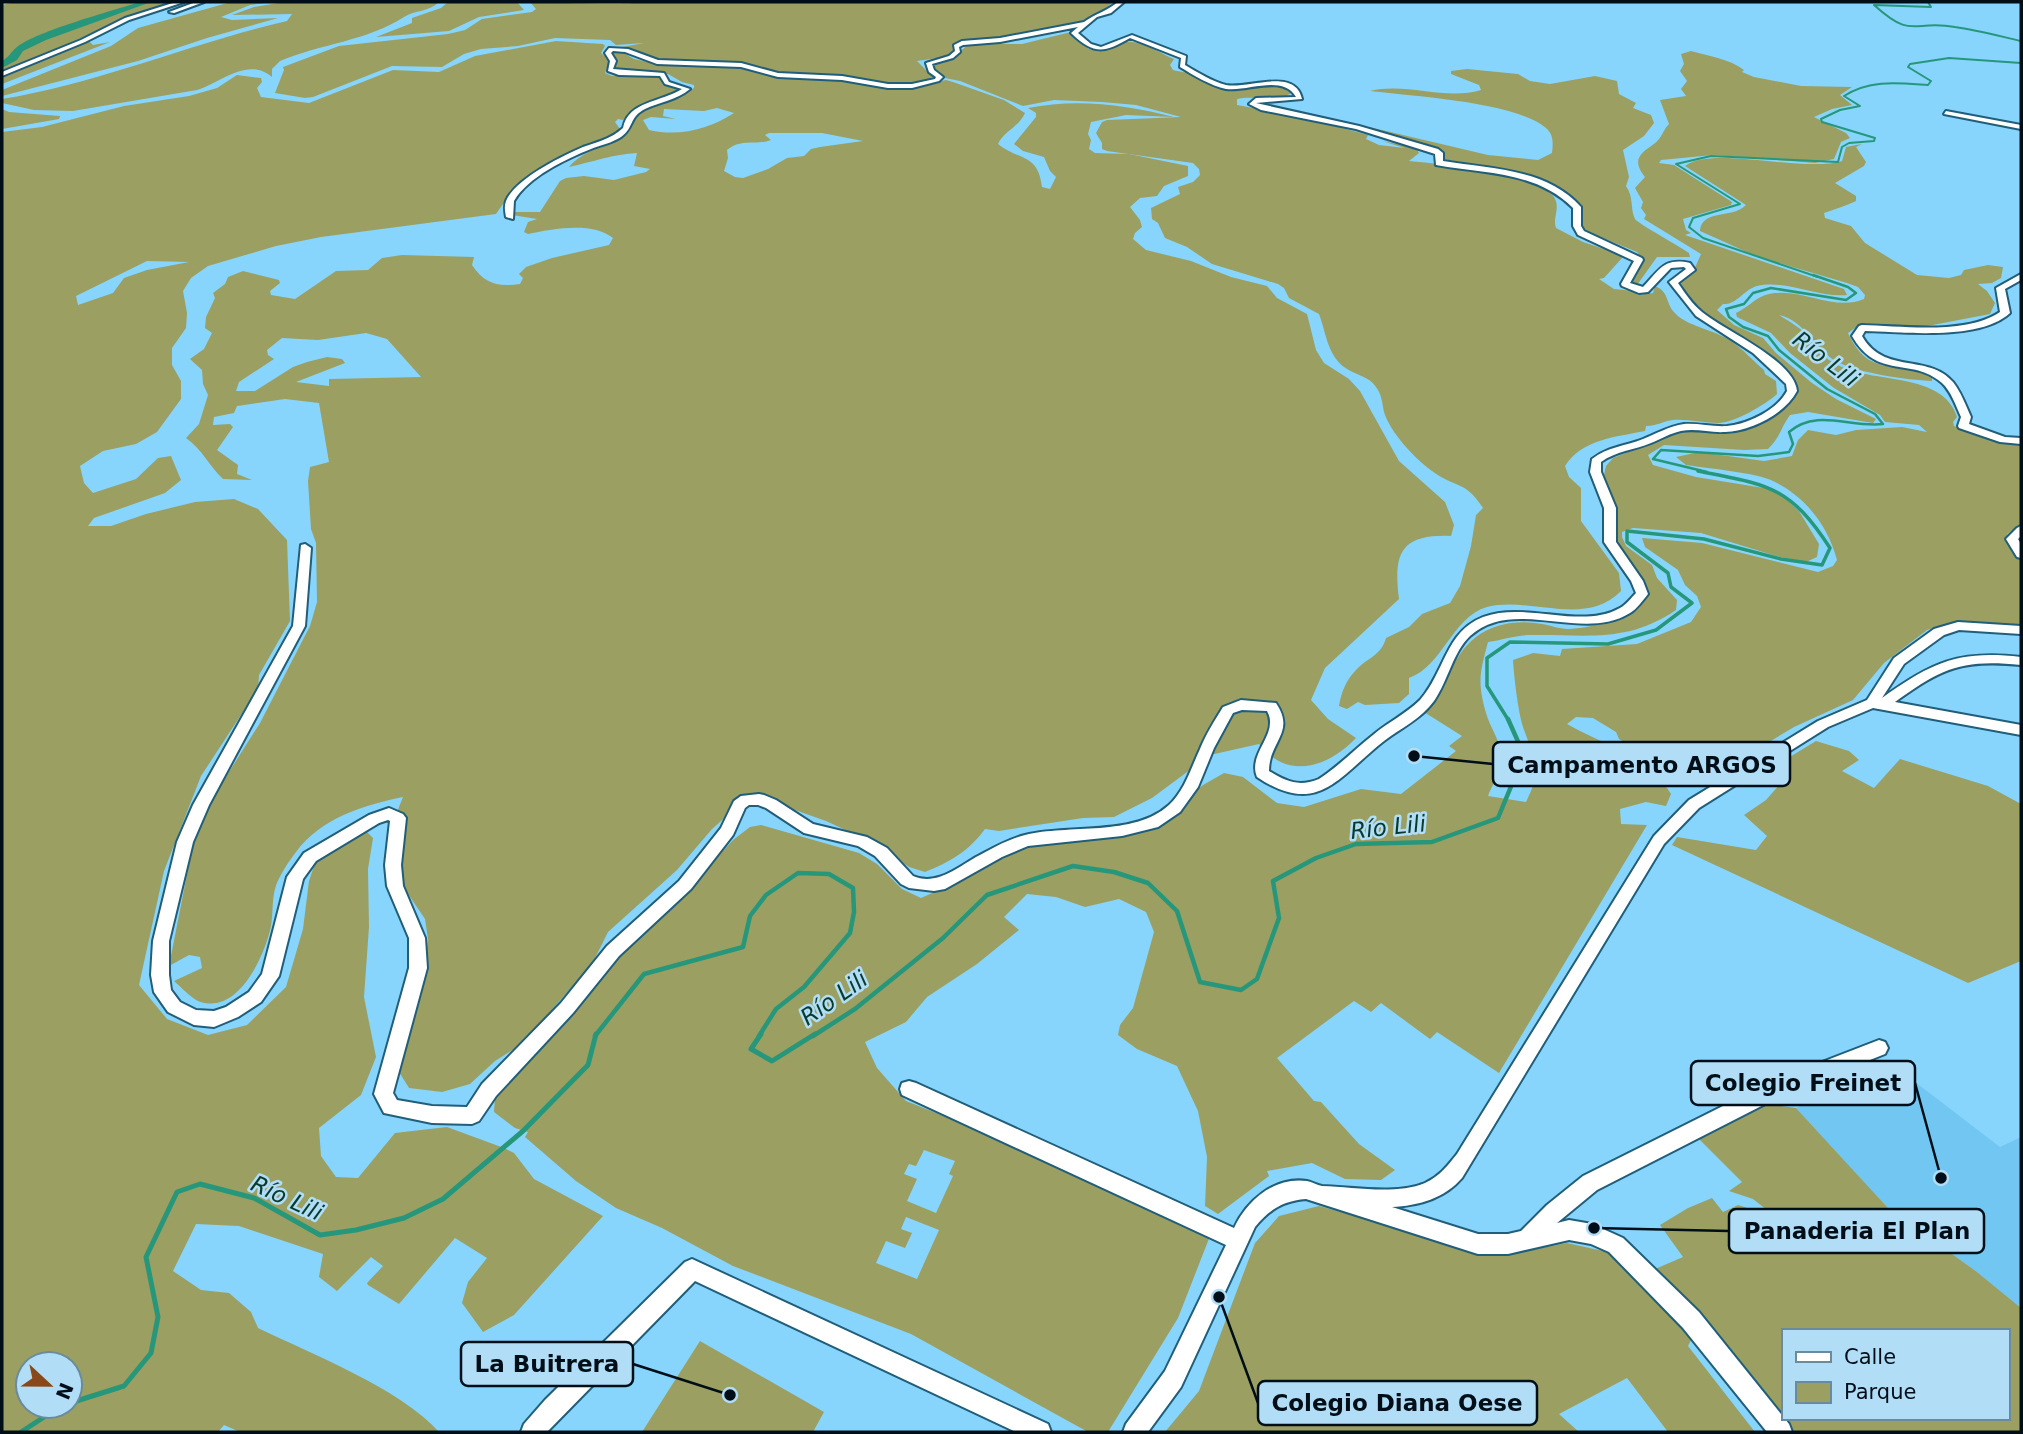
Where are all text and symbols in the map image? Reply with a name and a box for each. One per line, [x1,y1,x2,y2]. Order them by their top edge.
water label: Río Lili [1788,326,1865,393]
callout: Campamento ARGOS [1493,742,1790,786]
text: Campamento ARGOS [1507,752,1777,778]
water label: Río Lili [1349,810,1428,844]
water label: Río Lili [796,965,873,1030]
callout: Colegio Freinet [1691,1061,1915,1105]
text: Colegio Freinet [1705,1070,1901,1096]
water label: Río Lili [247,1170,327,1226]
callout: Panaderia El Plan [1729,1209,1984,1253]
text: Panaderia El Plan [1744,1218,1970,1244]
legend [1782,1329,2009,1420]
callout: La Buitrera [461,1342,633,1386]
text: Calle [1844,1345,1896,1369]
north arrow [14,1350,84,1420]
text: La Buitrera [475,1351,619,1377]
text: N [52,1380,78,1403]
text: Parque [1844,1380,1916,1404]
callout: Colegio Diana Oese [1258,1381,1537,1425]
text: Colegio Diana Oese [1271,1390,1523,1416]

